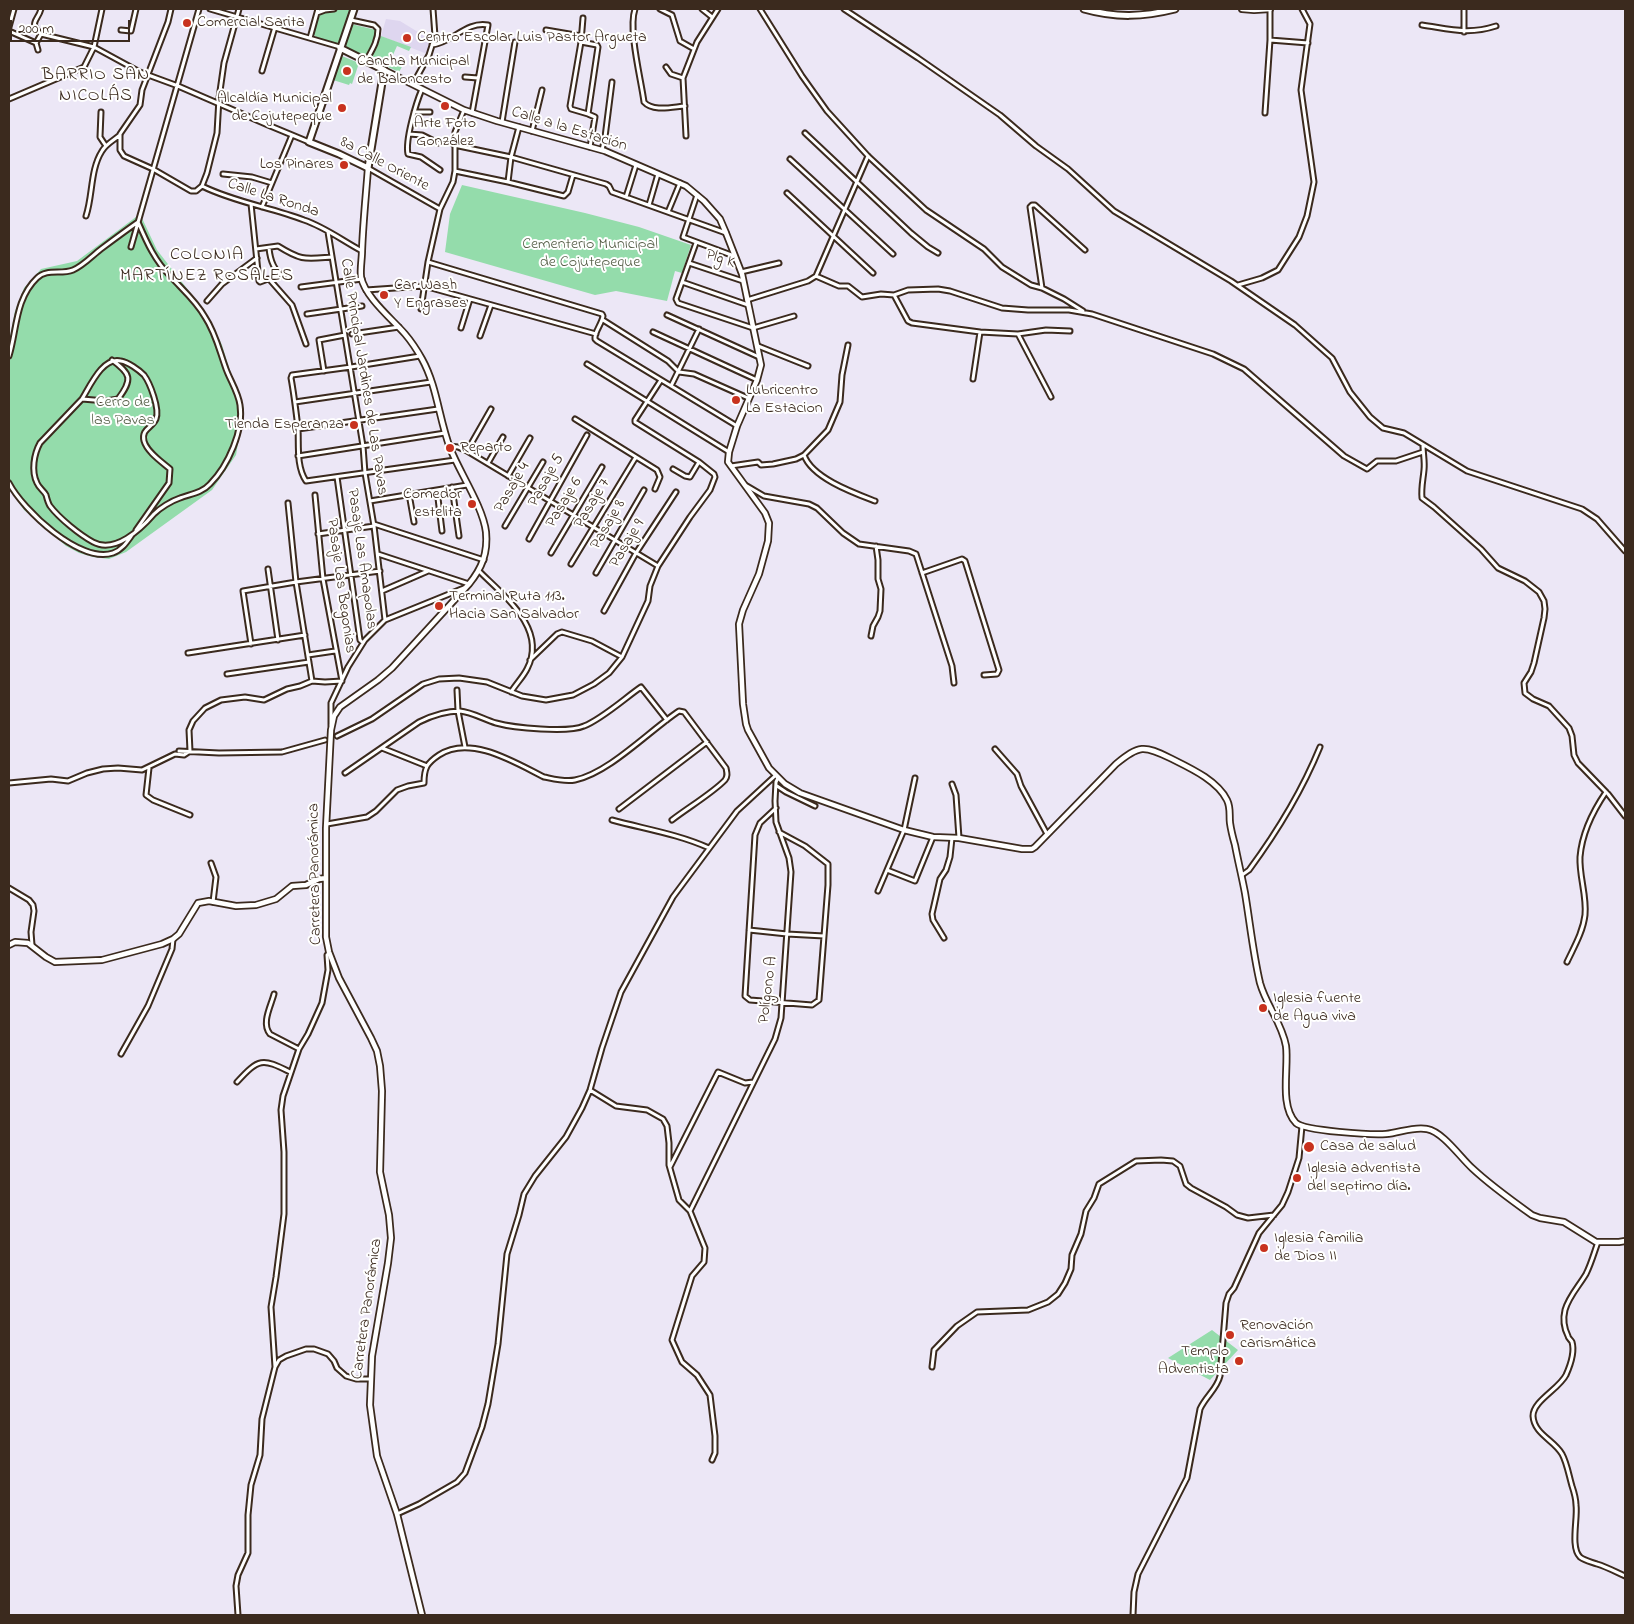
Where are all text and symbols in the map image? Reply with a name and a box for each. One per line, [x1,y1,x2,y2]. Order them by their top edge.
scale bar [12,10,132,42]
place label: Comercial Sarita [197,13,305,33]
marker: Comercial Sarita [181,17,193,29]
text: 200 m [18,18,54,40]
place label: Centro Escolar Luis Pastor Argueta [417,28,647,48]
marker: Centro Escolar Luis Pastor Argueta [401,32,413,44]
place label: Cancha Municipal de Baloncesto [357,52,469,90]
district label: BARRIO SAN NICOLÁS [41,65,151,108]
marker: Cancha Municipal de Baloncesto [341,65,353,77]
place label: Alcaldía Municipal de Cojutepeque [217,89,332,127]
marker: Arte Foto González [439,100,451,112]
marker: Alcaldía Municipal de Cojutepeque [336,102,348,114]
street label: Calle a la Estación [509,103,629,157]
place label: Arte Foto González [414,114,476,152]
street label: 8a Calle Oriente [336,133,432,197]
place label: Los Pinares [260,155,334,175]
marker: Los Pinares [338,159,350,171]
street label: Calle La Ronda [225,175,321,223]
park label: Cementerio Municipal de Cojutepeque [522,235,658,273]
district label: COLONIA MARTÍNEZ ROSALES [118,245,296,288]
street label: Plg K [703,246,737,274]
street label: Calle Principal Jardines de Las Pavas [335,257,391,497]
place label: Car Wash Y Engrases [394,276,467,314]
marker: Car Wash Y Engrases [378,289,390,301]
place label: Lubricentro La Estacion [746,381,823,419]
park label: Cerro de las Pavas [91,393,155,431]
marker: Lubricentro La Estacion [730,394,742,406]
place label: Tienda Esperanza [225,415,344,435]
marker: Tienda Esperanza [348,419,360,431]
place label: Reparto [460,438,512,458]
marker: Reparto [444,442,456,454]
street label: Pasaje 5 [525,451,569,511]
street label: Pasaje 4 [491,460,535,516]
street label: Pasaje 6 [543,474,587,532]
street label: Pasaje 7 [571,476,615,532]
place label: Comedor estelita [403,485,462,523]
street label: Pasaje Las Amapolas [342,487,380,631]
street label: Pasaje 8 [587,497,631,553]
marker: Comedor estelita [466,498,478,510]
street label: Pasaje 9 [606,516,650,572]
street label: Pasaje Las Begonias [321,517,359,655]
place label: Terminal Ruta 113. Hacia San Salvador [449,587,579,625]
marker: Terminal Ruta 113. Hacia San Salvador [433,600,445,612]
street label: Carretera Panorámica [305,803,327,945]
street label: Polígono A [755,955,783,1025]
place label: Iglesia fuente de Agua viva [1273,989,1361,1027]
marker: Iglesia fuente de Agua viva [1257,1002,1269,1014]
place label: Casa de salud [1320,1137,1416,1157]
marker: Casa de salud [1302,1140,1316,1154]
place label: Iglesia adventista del septimo día. [1307,1159,1421,1197]
marker: Iglesia adventista del septimo día. [1291,1172,1303,1184]
place label: Iglesia familia de Dios II [1274,1229,1363,1267]
street label: Carretera Panorámica [349,1237,387,1381]
marker: Iglesia familia de Dios II [1258,1242,1270,1254]
place label: Renovación carismática [1240,1316,1316,1354]
marker: Renovación carismática [1224,1329,1236,1341]
place label: Templo Adventista [1158,1342,1229,1380]
marker: Templo Adventista [1233,1355,1245,1367]

